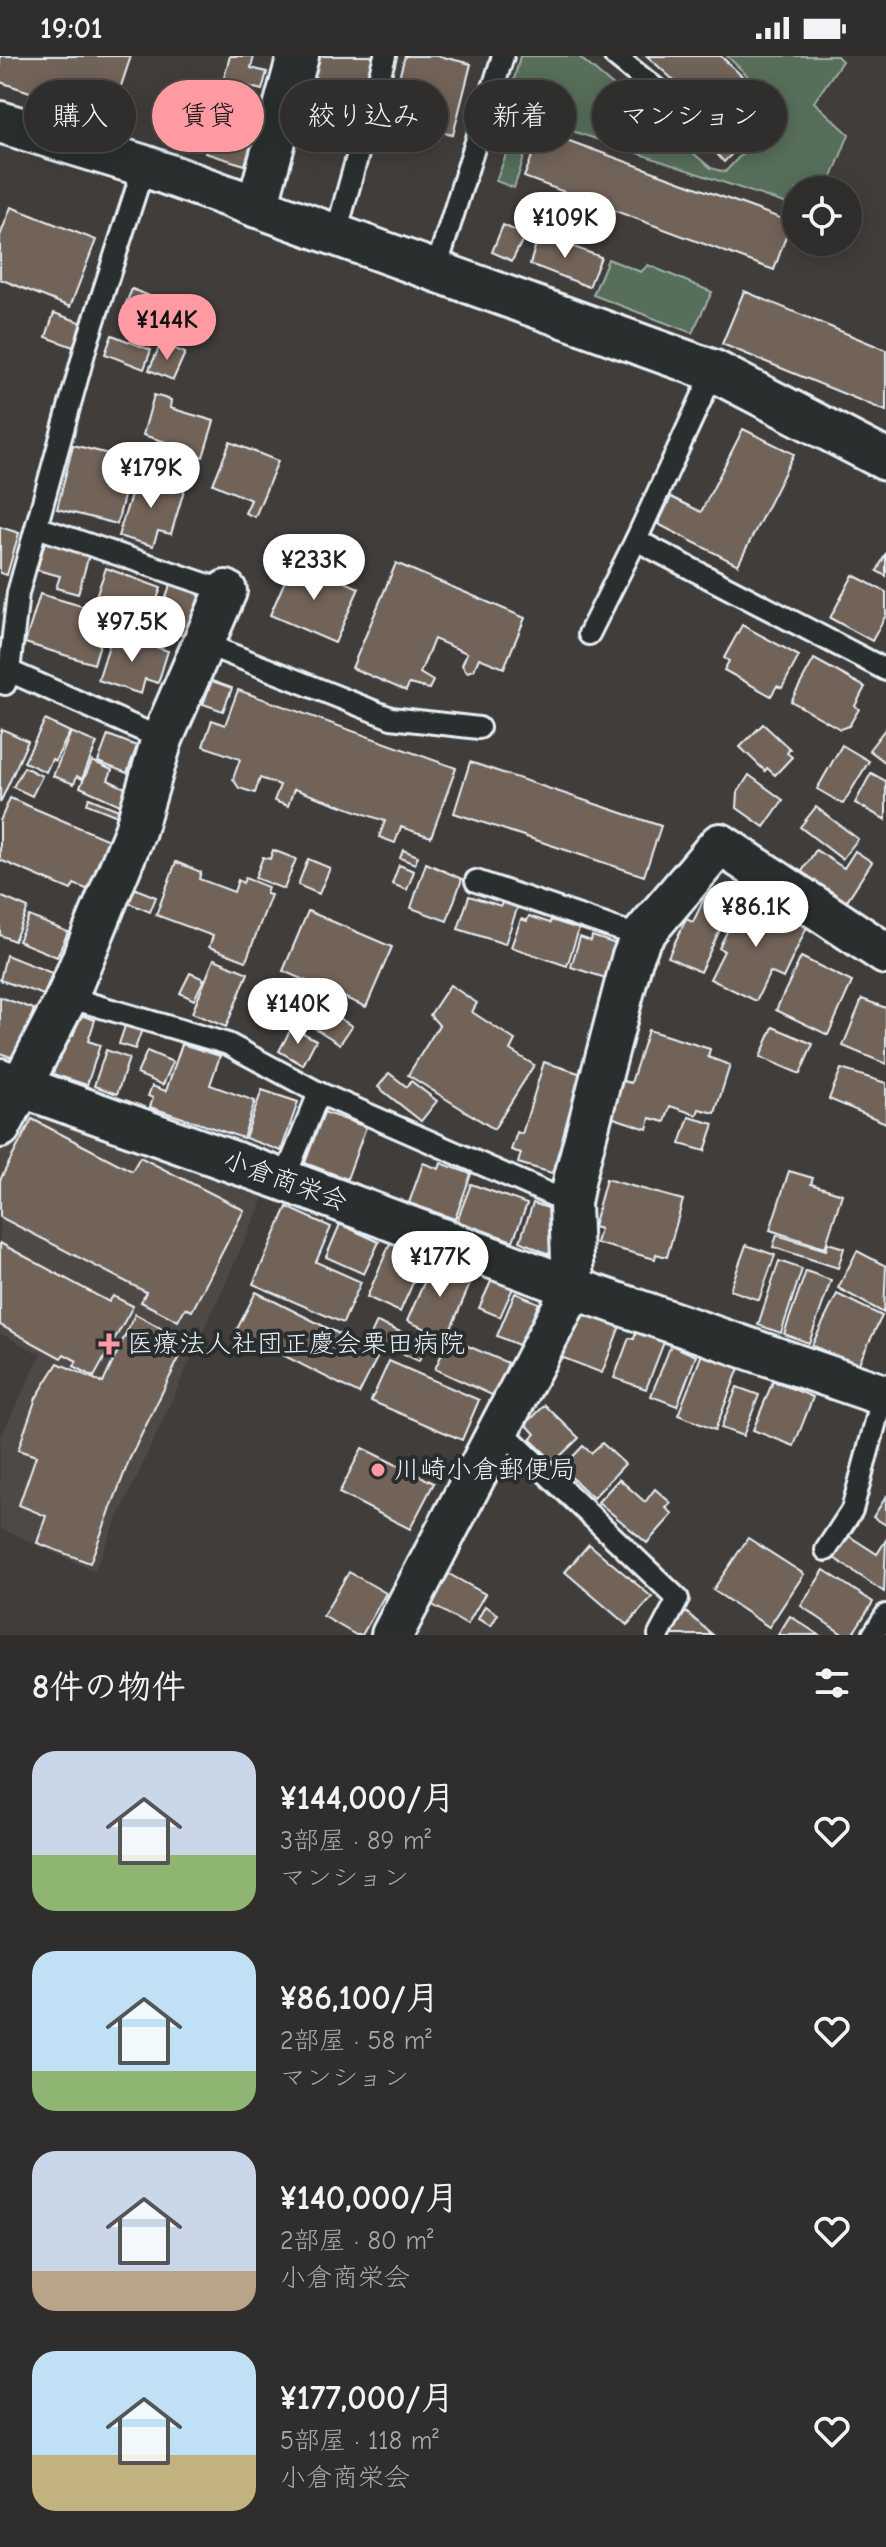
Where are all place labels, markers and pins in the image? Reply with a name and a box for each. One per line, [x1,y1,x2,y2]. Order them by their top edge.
pin: ¥109K [509,192,621,260]
pin: ¥144K [111,294,223,362]
pin: ¥179K [95,442,207,510]
pin: ¥233K [258,534,370,602]
pin: ¥97.5K [67,596,197,664]
pin: ¥86.1K [691,881,821,949]
pin: ¥140K [242,978,354,1046]
pin: ¥177K [384,1231,496,1299]
place label: 医療法人社団正慶会栗田病院 [127,1329,465,1359]
marker: 医療法人社団正慶会栗田病院 [98,1333,120,1355]
place label: 川崎小倉郵便局 [394,1455,576,1485]
marker: 川崎小倉郵便局 [369,1461,387,1479]

